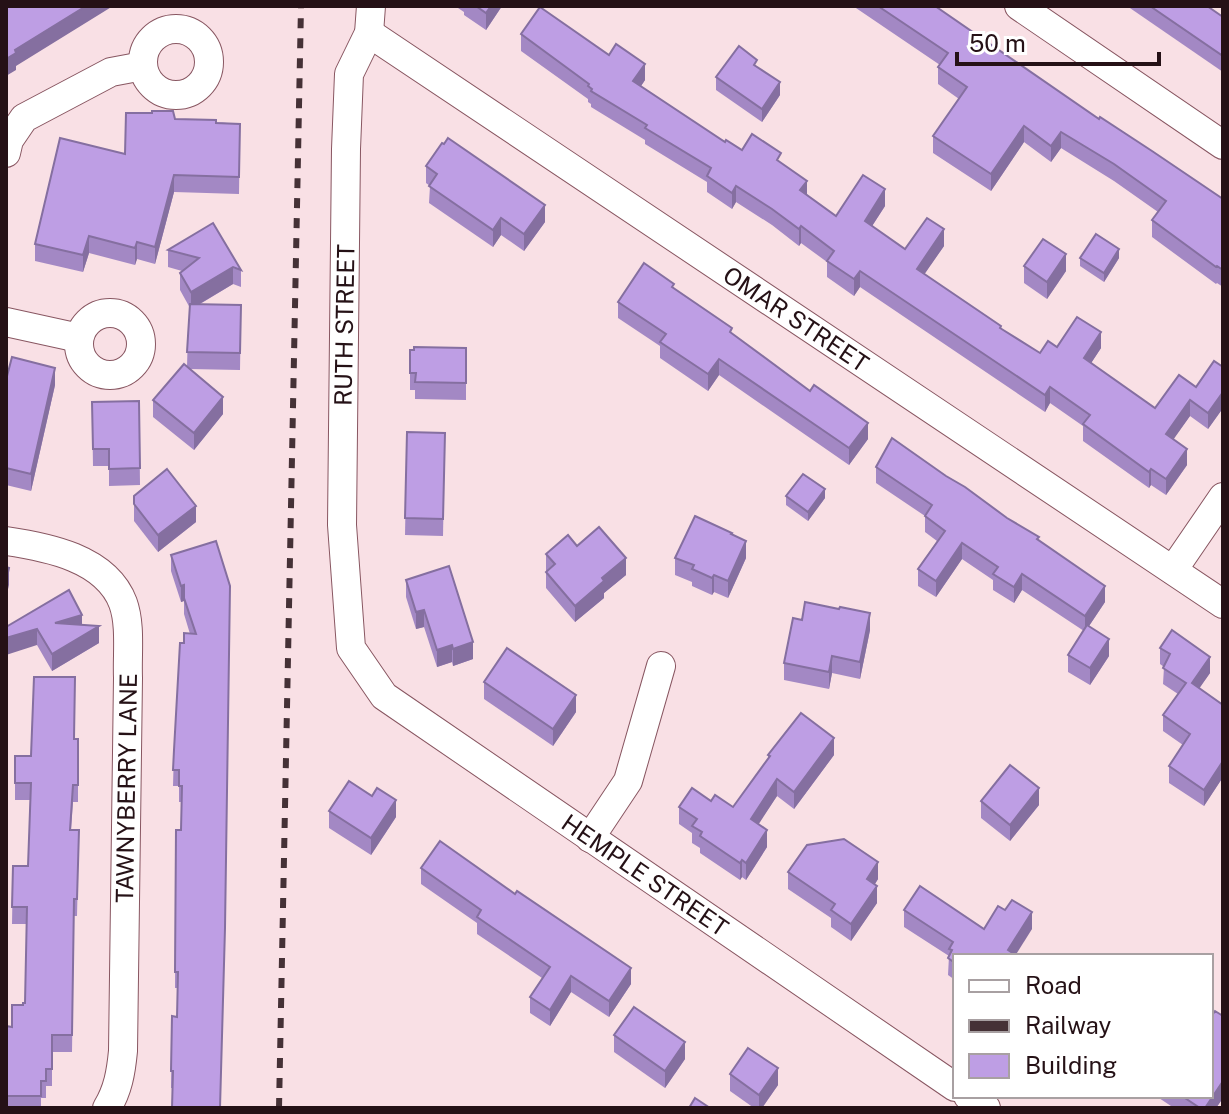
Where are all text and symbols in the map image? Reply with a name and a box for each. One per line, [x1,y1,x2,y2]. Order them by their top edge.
scale bar [957,16,1159,66]
text: 50 m [969,29,1026,57]
street label: RUTH STREET [329,244,359,406]
street label: OMAR STREET [718,260,874,377]
street label: TAWNYBERRY LANE [110,673,142,903]
street label: HEMPLE STREET [557,808,734,942]
legend [953,954,1213,1098]
text: Road [1025,971,1082,999]
text: Railway [1025,1011,1111,1039]
text: Building [1025,1051,1117,1079]

